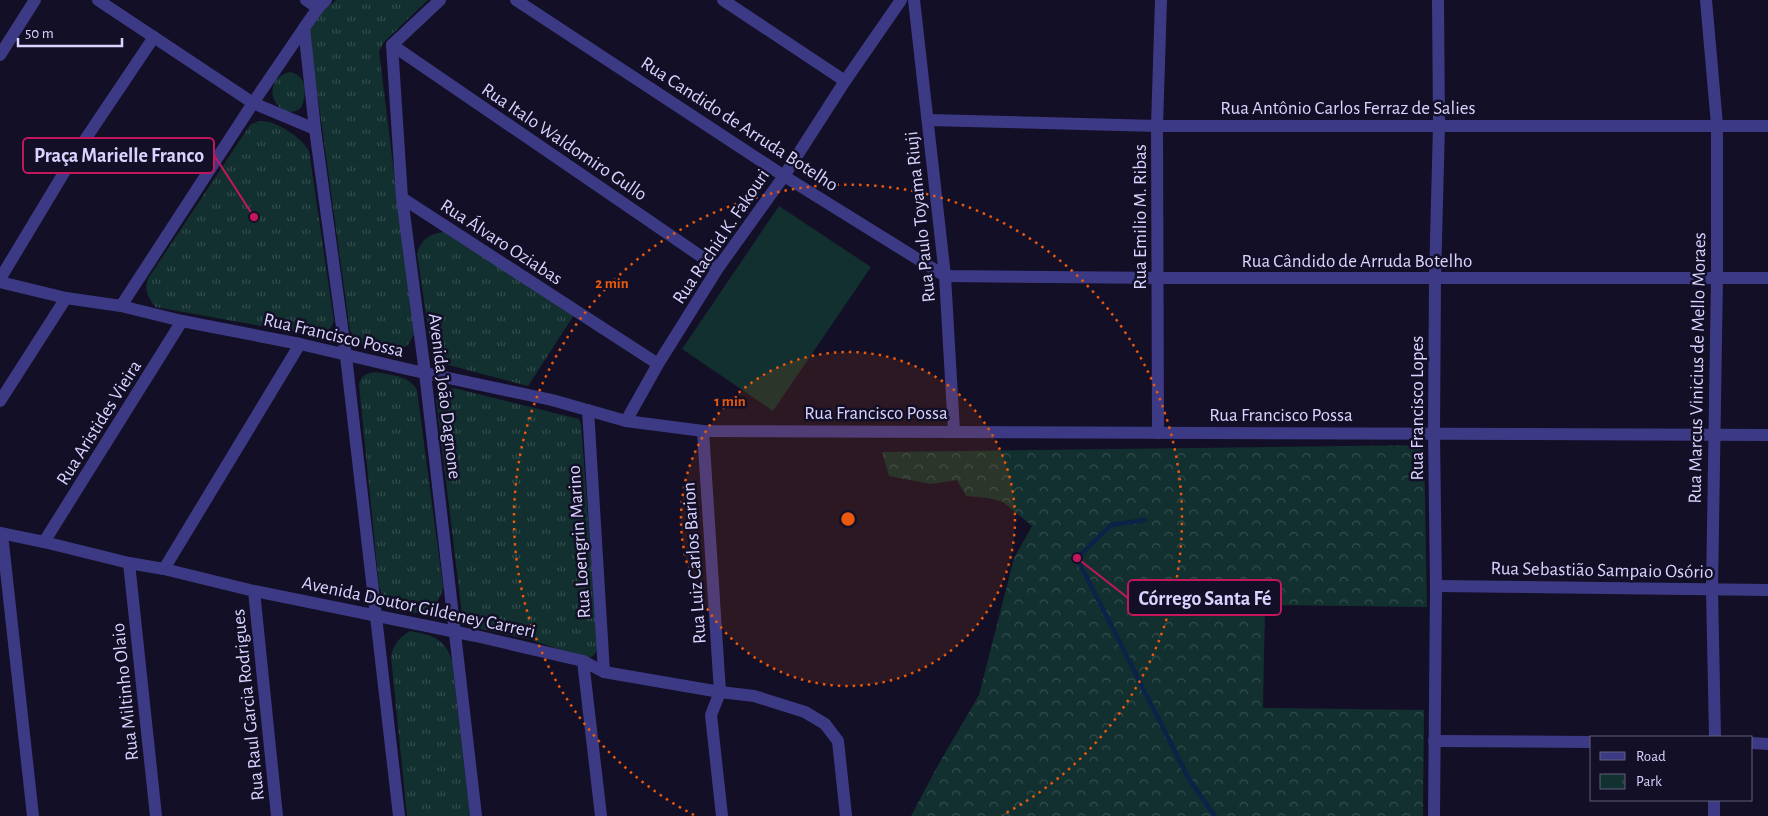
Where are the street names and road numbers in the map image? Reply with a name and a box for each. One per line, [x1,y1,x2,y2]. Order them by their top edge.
street label: Rua Candido de Arruda Botelho [637,53,841,195]
street label: Rua Italo Waldomiro Gullo [478,80,650,205]
street label: Rua Antônio Carlos Ferraz de Salies [1220,99,1476,118]
street label: Rua Paulo Toyama Riuji [902,130,939,303]
street label: Rua Emilio M. Ribas [1131,144,1150,290]
street label: Rua Rachid K. Fakouri [669,166,773,308]
street label: Rua Álvaro Oziabas [437,194,567,289]
street label: Rua Marcus Vinicius de Mello Moraes [1686,232,1709,504]
street label: Rua Cândido de Arruda Botelho [1242,252,1472,271]
street label: Rua Francisco Possa [262,310,406,361]
street label: Avenida João Dagnone [425,312,464,480]
street label: Rua Francisco Lopes [1408,336,1427,480]
street label: Rua Aristides Vieira [53,357,145,489]
street label: Rua Francisco Possa [804,404,948,423]
street label: Rua Francisco Possa [1209,406,1353,425]
street label: Rua Loengrin Marino [565,465,594,619]
street label: Rua Luiz Carlos Barion [679,481,710,644]
street label: Rua Sebastião Sampaio Osório [1490,559,1714,582]
street label: Avenida Doutor Gildeney Carreri [300,573,537,642]
street label: Rua Raul Garcia Rodrigues [229,608,268,802]
street label: Rua Miltinho Olaio [109,622,142,762]

